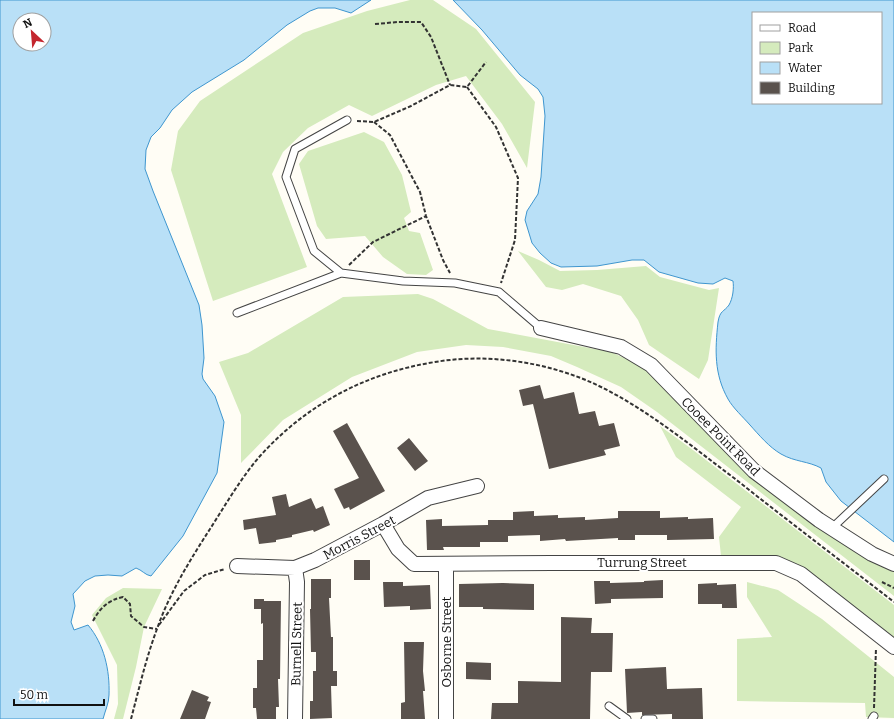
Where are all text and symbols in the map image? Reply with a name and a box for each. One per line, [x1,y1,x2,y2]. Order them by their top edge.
north arrow [12,12,52,52]
legend [752,12,882,104]
text: N [21,16,35,31]
text: Road [788,21,816,35]
text: Park [788,41,814,55]
text: Water [788,61,823,75]
text: Building [788,81,835,95]
street label: Cooee Point Road [678,394,763,479]
street label: Morris Street [321,512,398,563]
street label: Turrung Street [597,555,687,570]
street label: Osborne Street [439,596,454,688]
street label: Burnell Street [288,602,305,686]
scale bar [14,681,104,707]
text: 50 m [20,688,49,702]

